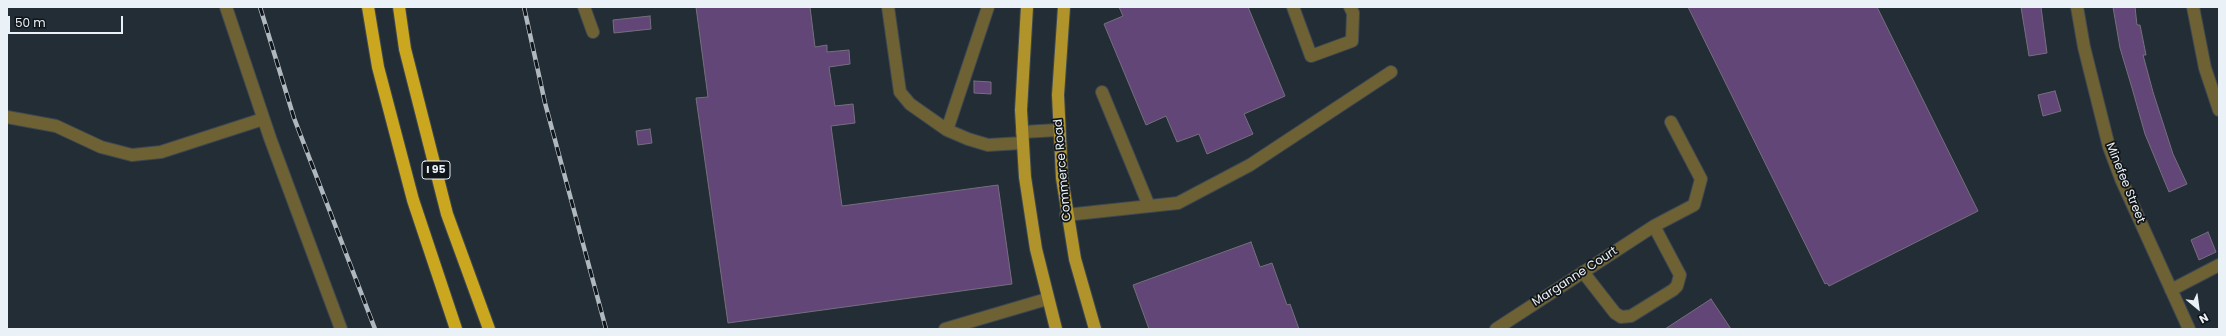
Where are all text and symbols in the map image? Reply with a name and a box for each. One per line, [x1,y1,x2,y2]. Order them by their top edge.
scale bar [10,8,125,34]
text: 50 m [15,14,46,31]
street label: Commerce Road [1051,118,1075,222]
street label: Minefee Street [2102,141,2148,225]
road number: I 95 [422,161,450,179]
street label: Marganne Court [1530,244,1620,310]
north arrow [2178,288,2218,328]
text: N [2196,309,2211,327]

